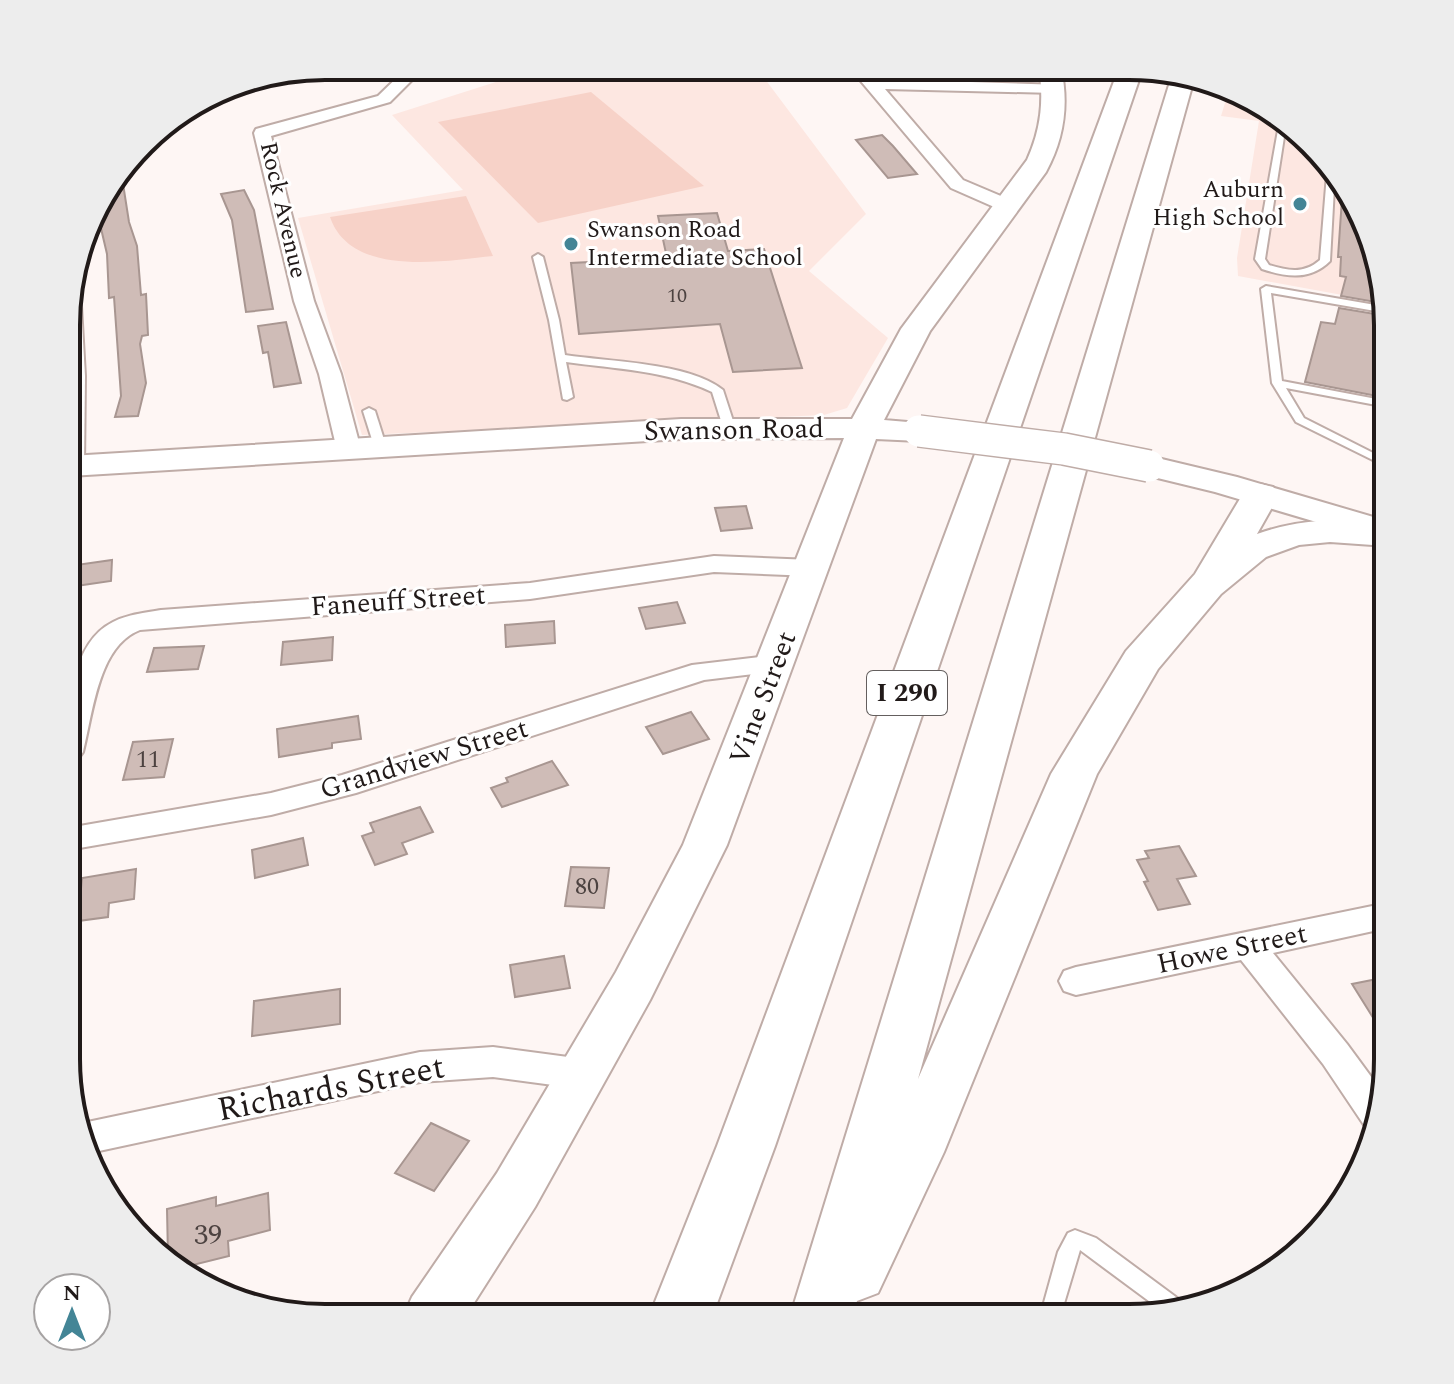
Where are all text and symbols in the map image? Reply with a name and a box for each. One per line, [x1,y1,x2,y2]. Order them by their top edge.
street label: Rock Avenue [250,138,316,282]
place label: Auburn High School [1152,172,1284,236]
marker: Auburn High School [1291,195,1309,213]
place label: Swanson Road Intermediate School [587,212,803,276]
marker: Swanson Road Intermediate School [562,235,580,253]
house number: 10 [667,281,687,311]
street label: Swanson Road [644,407,824,453]
street label: Faneuff Street [309,573,487,629]
street label: Vine Street [718,625,808,771]
road number: I 290 [867,671,947,715]
street label: Grandview Street [315,707,534,811]
house number: 11 [136,742,160,778]
house number: 80 [575,869,599,905]
street label: Howe Street [1153,912,1311,986]
street label: Richards Street [213,1041,449,1137]
house number: 39 [194,1214,222,1257]
north arrow [32,1272,112,1352]
text: N [63,1277,81,1310]

